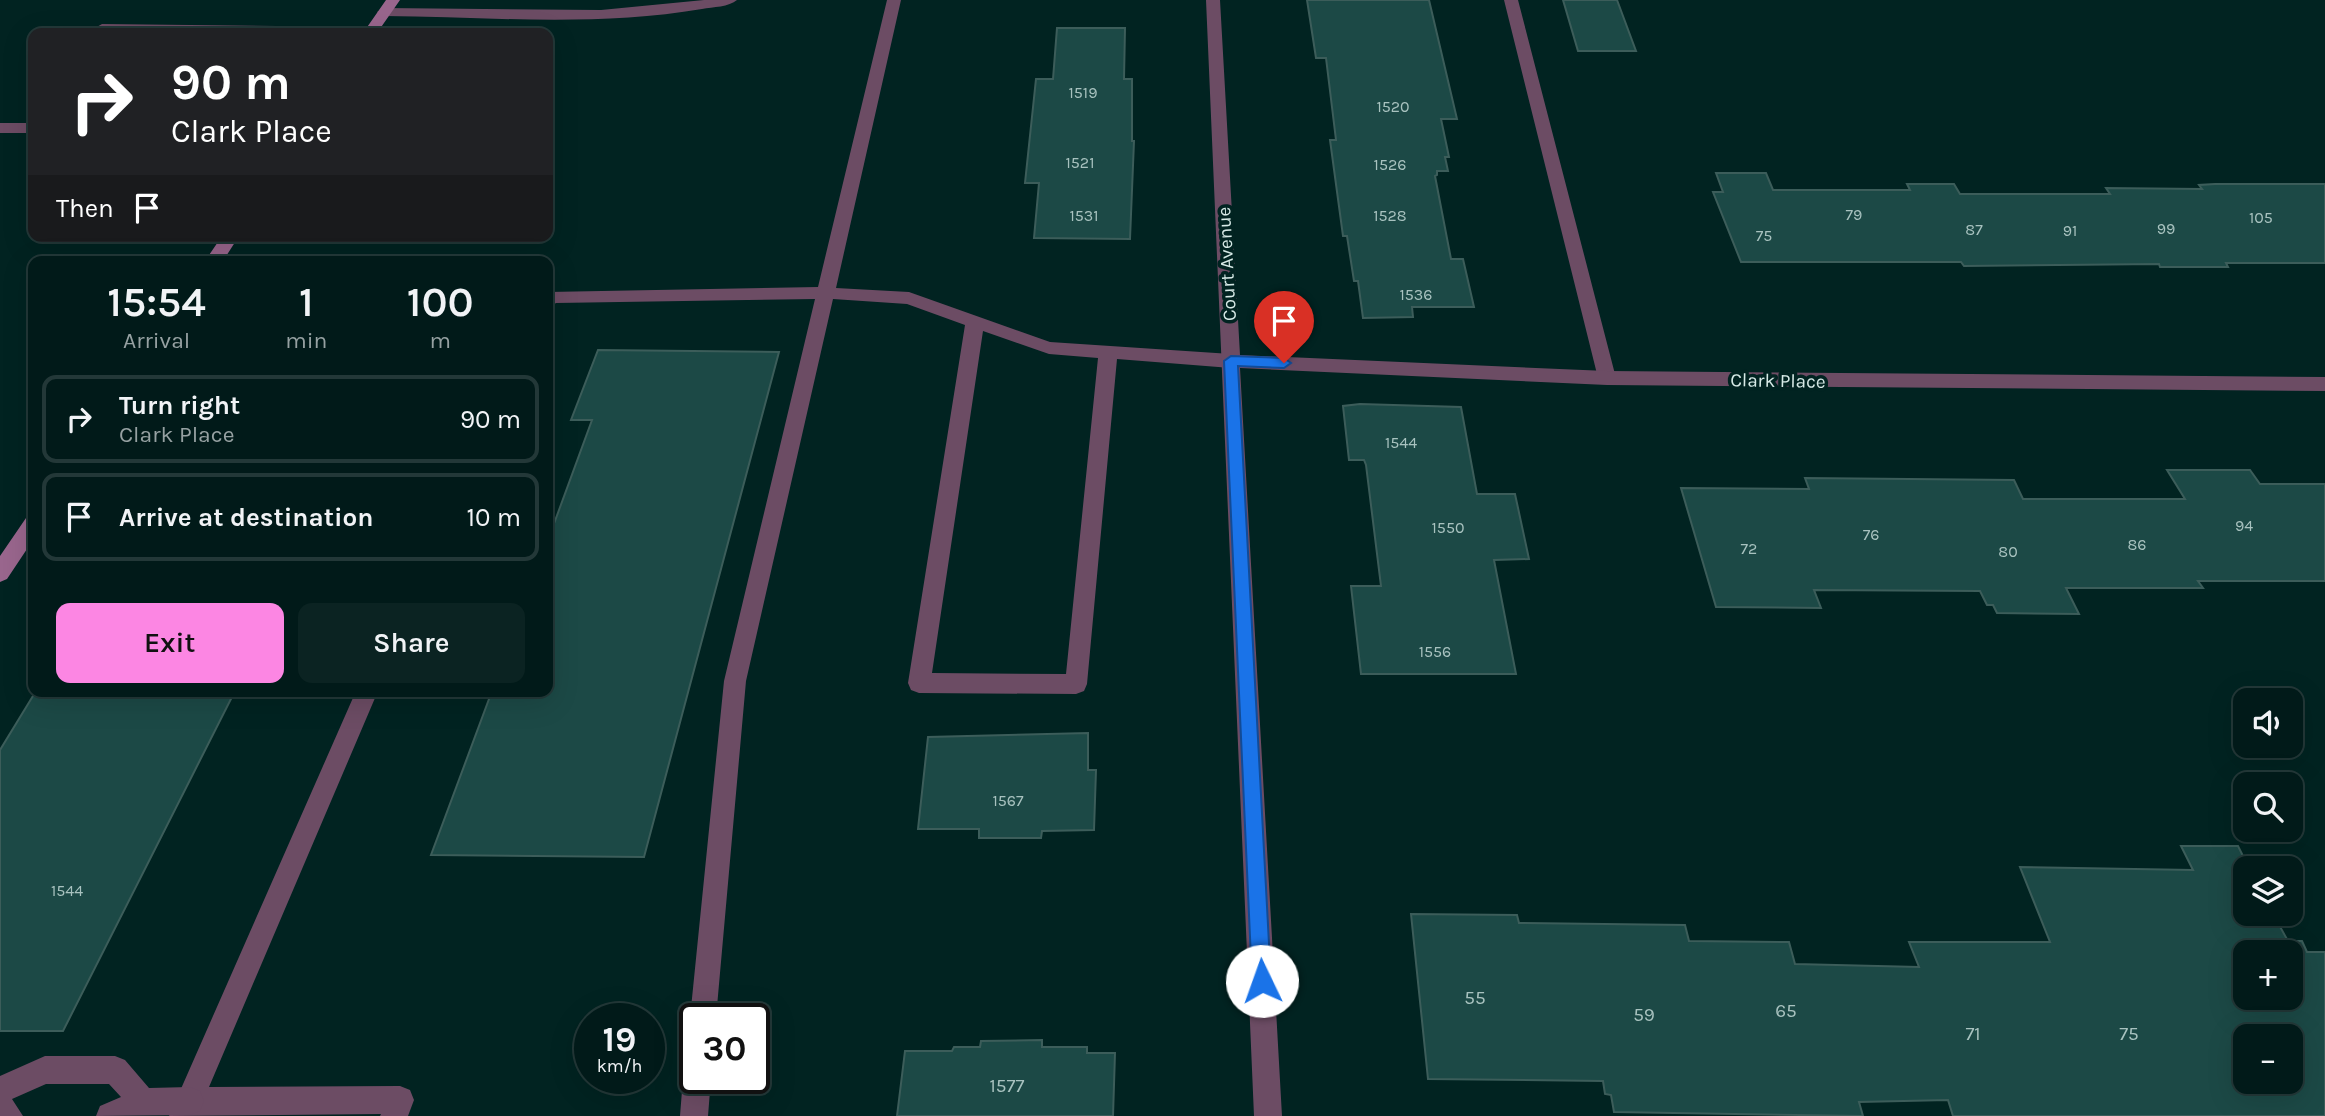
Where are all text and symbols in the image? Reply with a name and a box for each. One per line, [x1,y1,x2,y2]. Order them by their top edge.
text: 90 m [171,54,291,111]
icon: right [56,56,147,147]
house number: 1519 [1069,83,1097,102]
house number: 1520 [1376,97,1410,116]
text: Clark Place [171,113,332,150]
house number: 1521 [1066,153,1094,172]
house number: 1526 [1374,155,1406,174]
icon: arrive [128,189,166,227]
text: Then [56,193,114,224]
house number: 79 [1846,205,1862,224]
house number: 1531 [1069,206,1099,225]
street label: Court Avenue [1213,206,1241,322]
house number: 1528 [1373,206,1407,225]
house number: 105 [2249,208,2273,227]
house number: 99 [2157,219,2175,238]
house number: 87 [1965,220,1983,239]
house number: 91 [2063,221,2077,240]
house number: 75 [1756,226,1772,245]
text: 15:54 [107,277,206,327]
text: 1 [299,277,314,327]
text: 100 [407,277,474,327]
house number: 1536 [1400,285,1432,304]
pin [1254,291,1314,363]
icon: arrive [1265,302,1303,340]
text: Arrival [123,327,190,354]
text: min [285,327,327,354]
text: m [429,327,451,354]
street label: Clark Place [1730,369,1826,393]
text: Turn right [119,390,240,421]
icon: right [60,400,98,438]
text: 90 m [460,404,521,435]
text: Clark Place [119,421,234,448]
house number: 1544 [1385,433,1417,452]
icon: arrive [60,498,98,536]
text: Arrive at destination [119,502,373,533]
text: 10 m [466,502,521,533]
house number: 94 [2235,516,2253,535]
house number: 1550 [1432,518,1464,537]
house number: 76 [1863,525,1879,544]
house number: 86 [2128,535,2147,554]
house number: 72 [1741,539,1757,558]
house number: 80 [1998,542,2018,561]
button: Exit [56,603,284,683]
button: Share [298,603,525,683]
house number: 1556 [1419,642,1451,661]
map controls [2233,688,2303,1094]
button: sound [2233,688,2303,758]
button: search [2233,772,2303,842]
house number: 1567 [993,791,1024,810]
button: layers [2233,856,2303,926]
house number: 1544 [51,881,83,900]
button: + [2233,940,2303,1010]
position arrow [1225,944,1299,1018]
house number: 55 [1464,987,1486,1009]
house number: 65 [1775,1000,1797,1022]
speed limit sign: 30 [679,1003,770,1094]
house number: 59 [1633,1004,1655,1026]
text: 19 [603,1019,636,1060]
house number: 71 [1965,1023,1981,1045]
house number: 75 [2119,1023,2139,1045]
button: − [2233,1024,2303,1094]
text: km/h [597,1055,642,1077]
house number: 1577 [990,1075,1024,1097]

